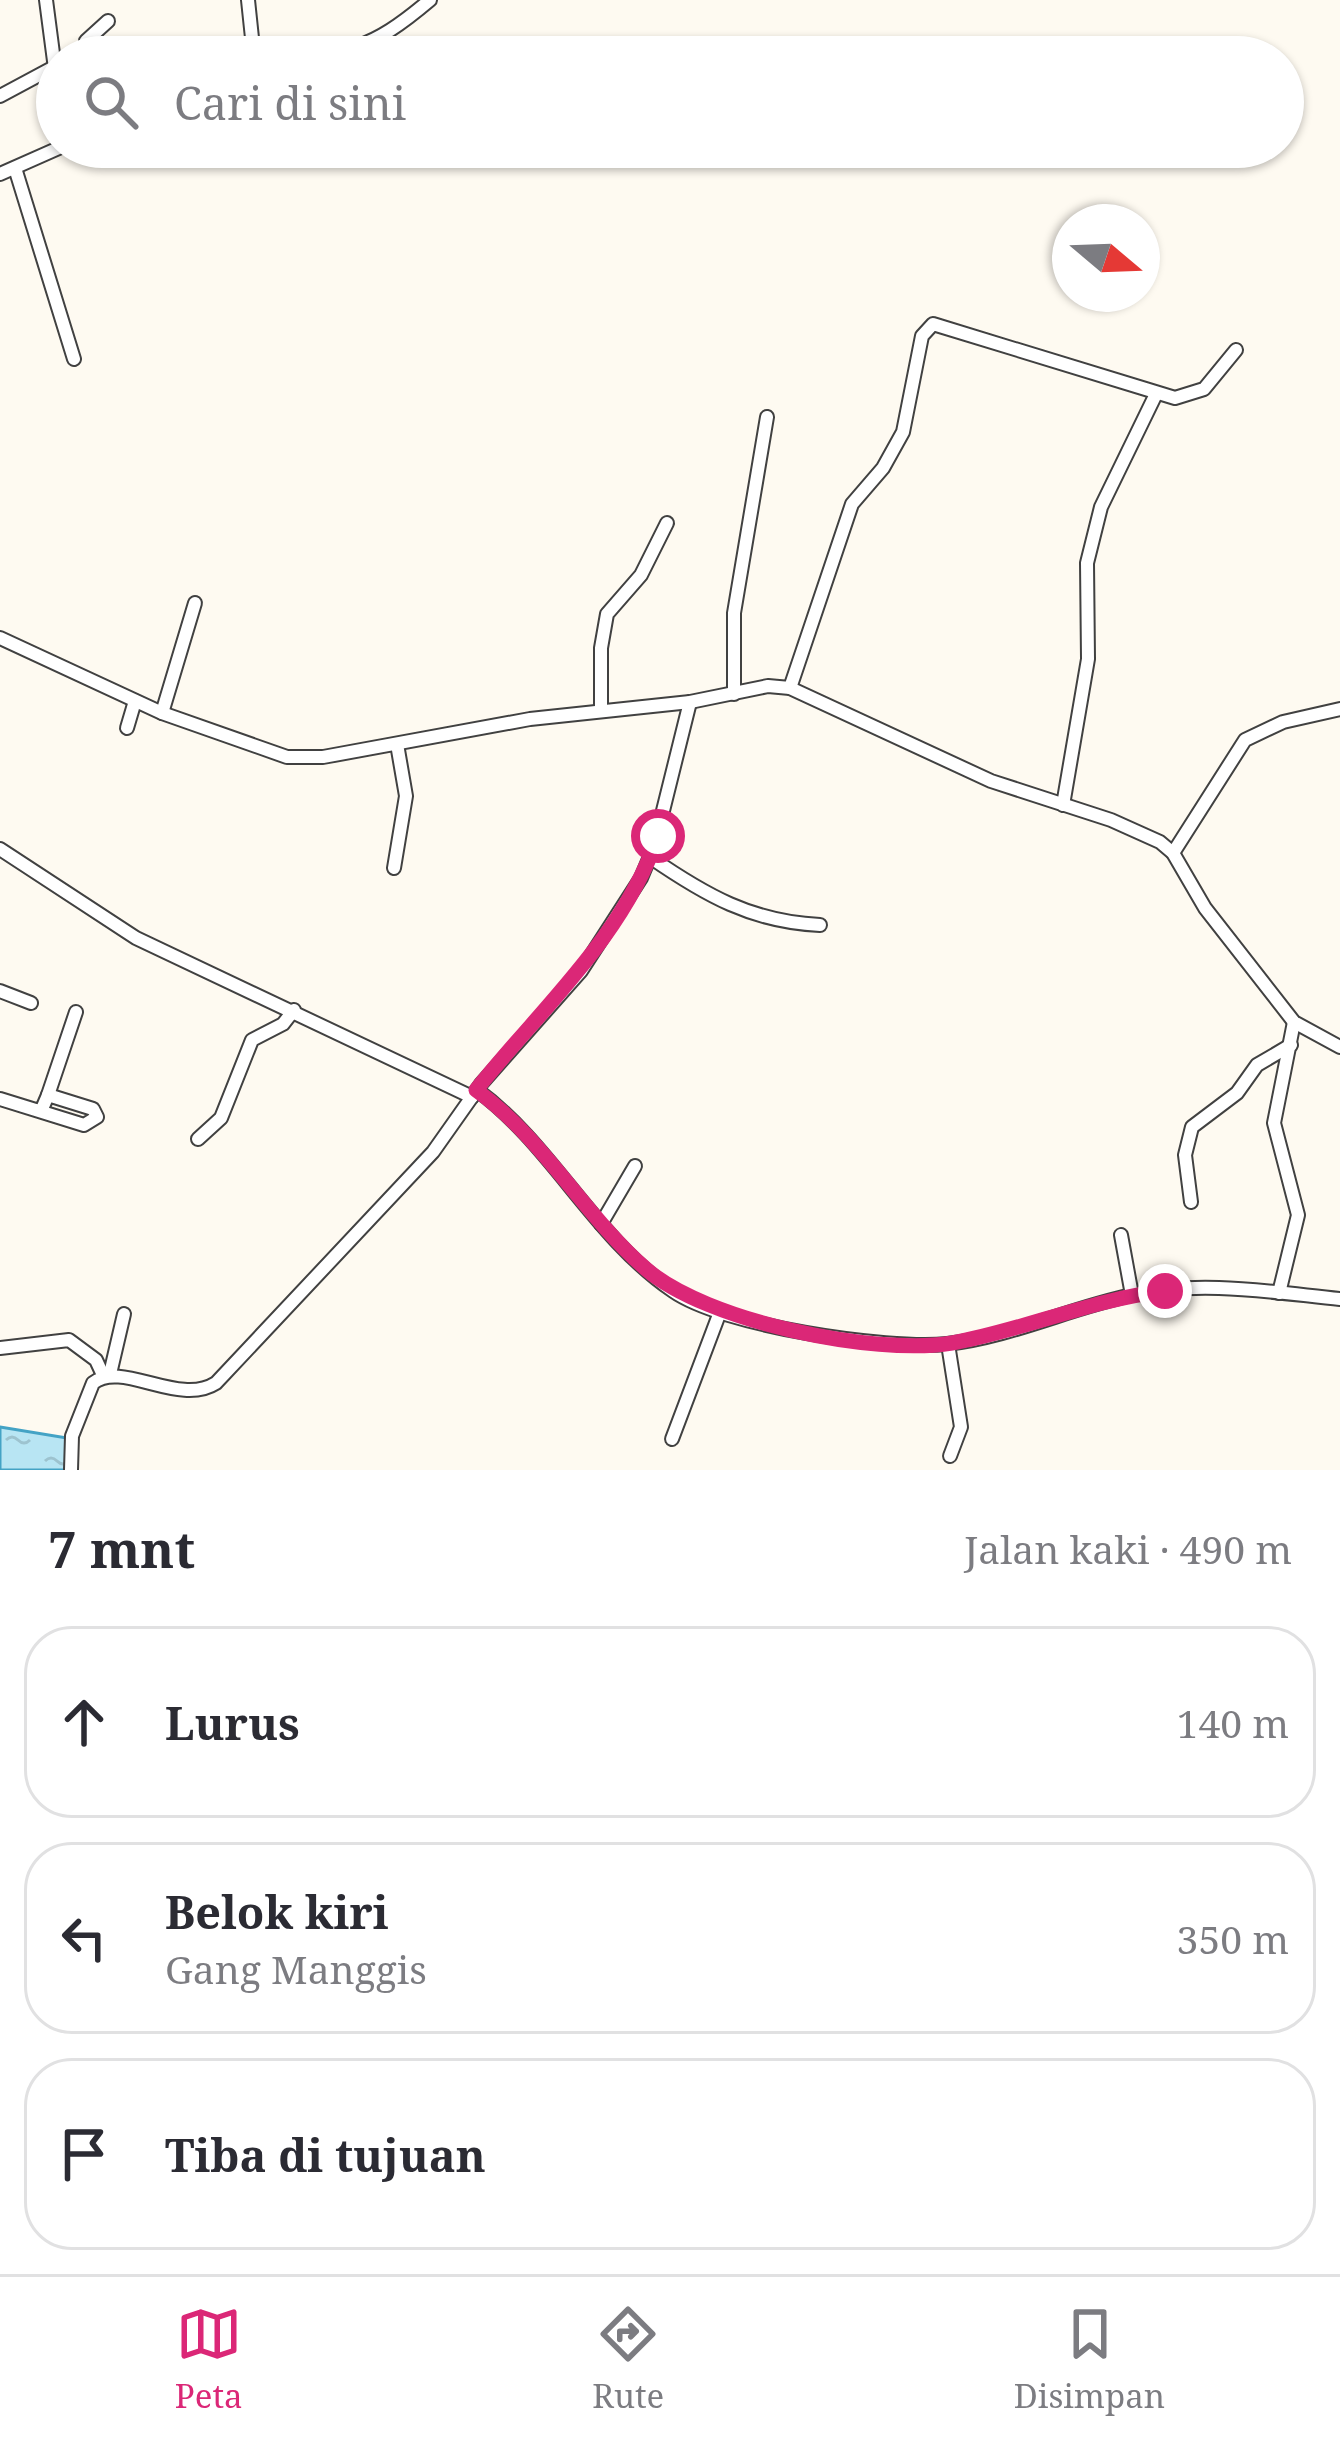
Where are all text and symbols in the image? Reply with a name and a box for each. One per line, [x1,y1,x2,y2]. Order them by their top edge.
search box [36,36,1304,168]
icon: search [78,69,144,135]
text: Cari di sini [174,72,406,133]
north arrow [1052,204,1160,312]
route start [631,809,685,863]
route end [1138,1264,1192,1318]
text: 7 mnt [48,1513,195,1583]
text: Jalan kaki · 490 m [964,1522,1292,1575]
icon: ahead [51,1689,117,1755]
text: Lurus [165,1692,300,1753]
text: 140 m [1177,1696,1289,1749]
text: Belok kiri [165,1881,389,1942]
icon: left [51,1905,117,1971]
text: 350 m [1177,1912,1289,1965]
text: Gang Manggis [165,1942,427,1995]
icon: arrive [51,2121,117,2187]
text: Tiba di tujuan [165,2124,486,2185]
tab: Peta [175,2301,243,2418]
tab: Rute [592,2301,664,2418]
tab: Disimpan [1014,2301,1165,2418]

